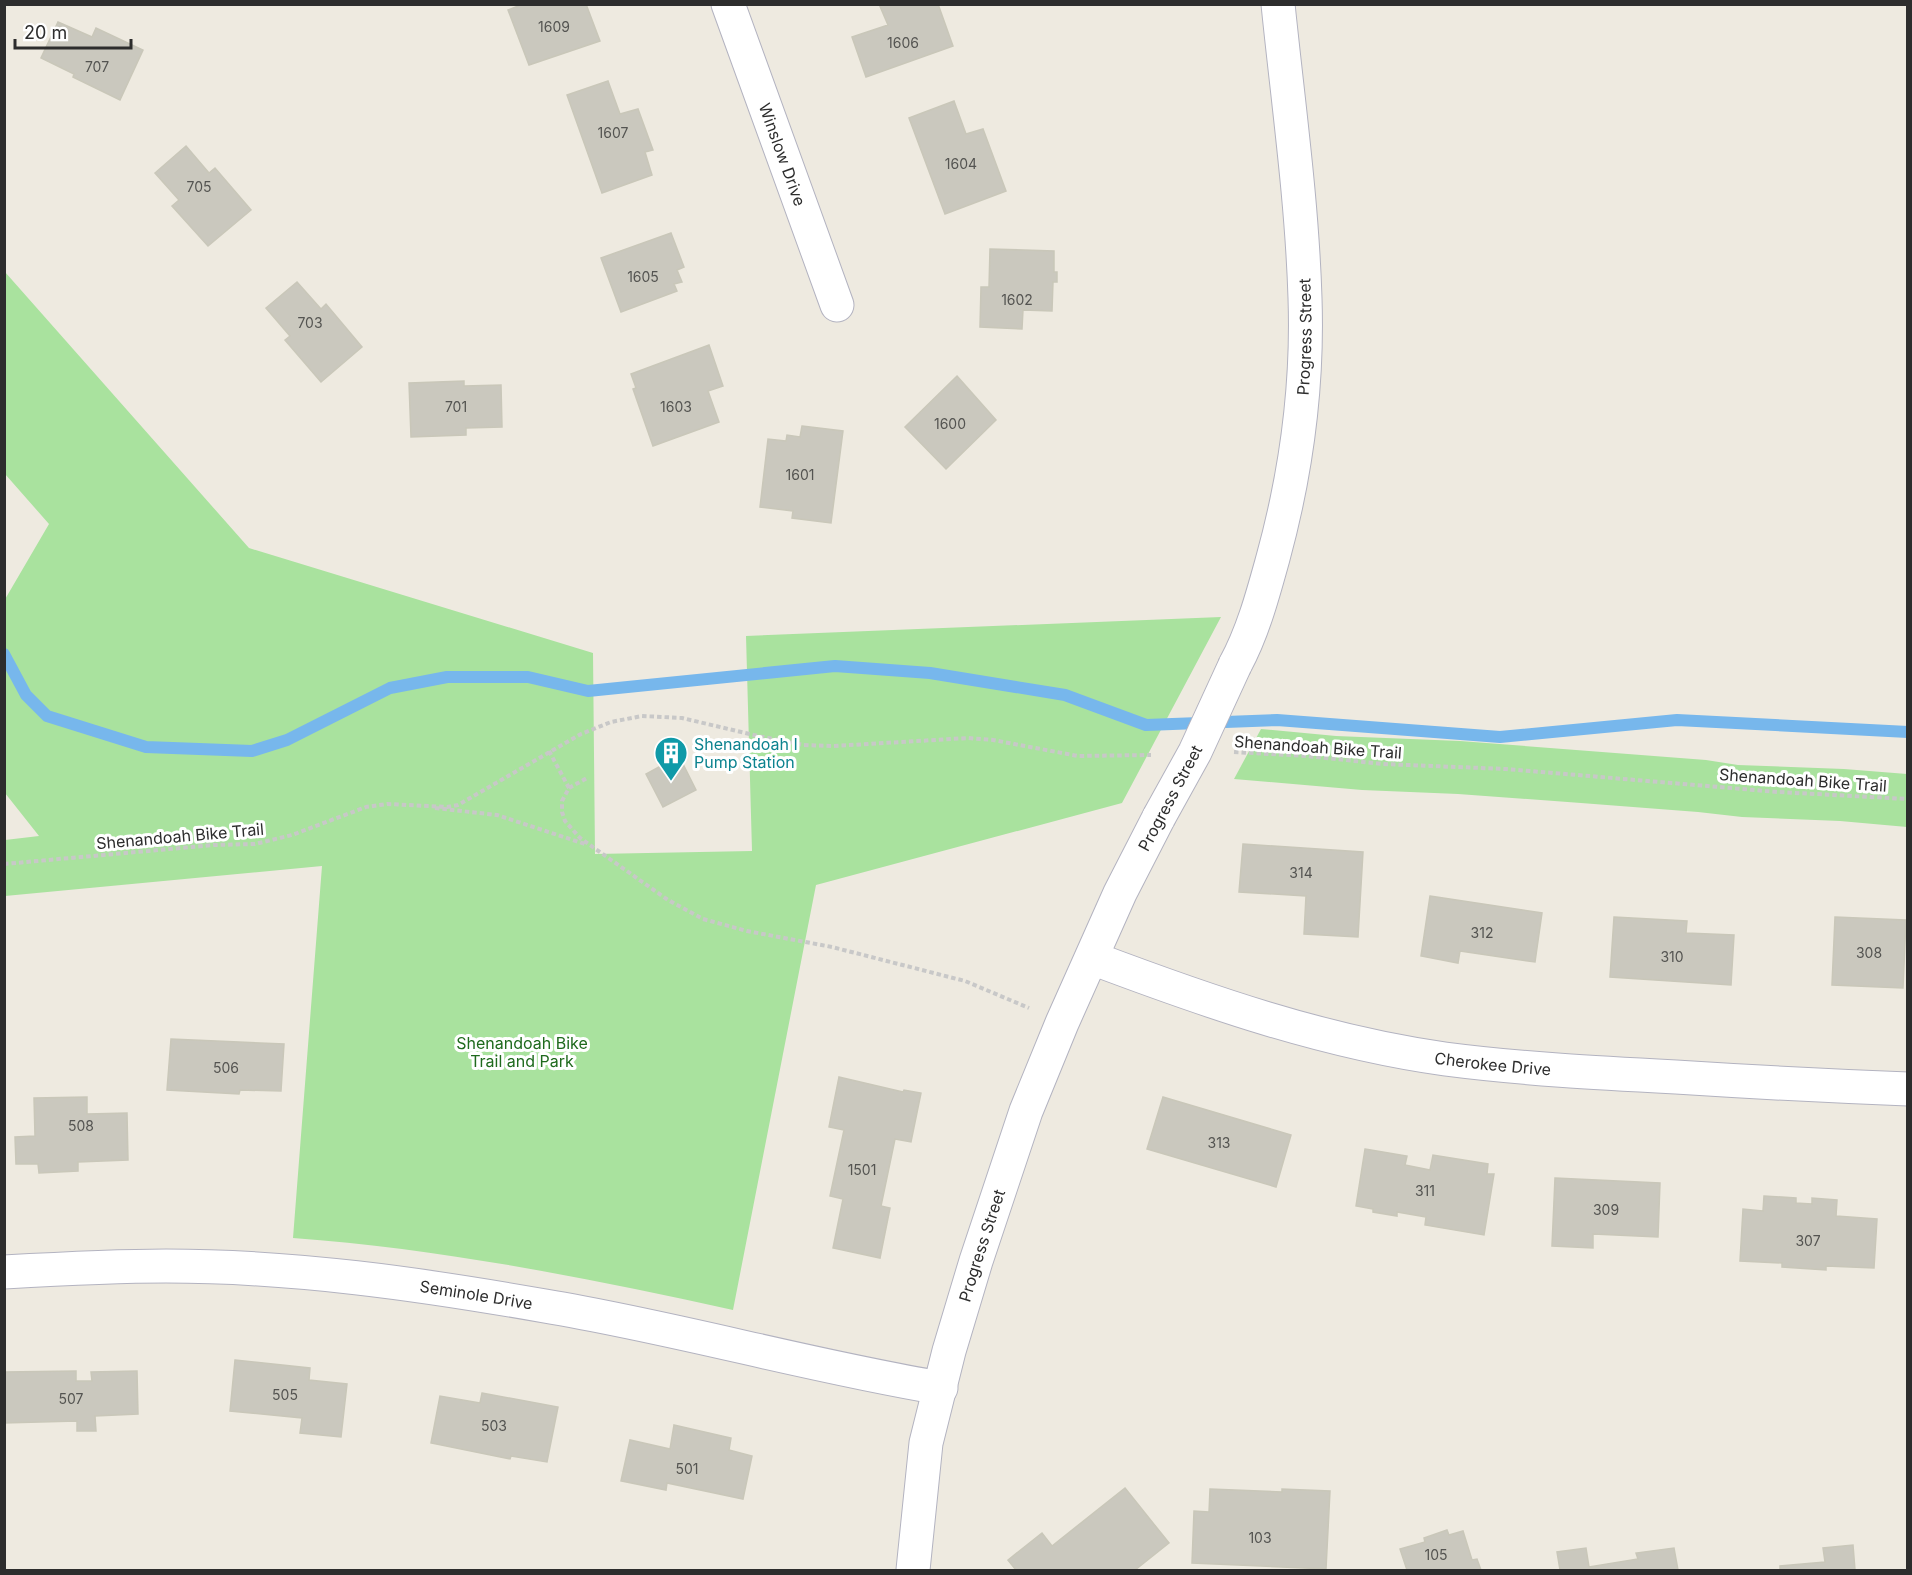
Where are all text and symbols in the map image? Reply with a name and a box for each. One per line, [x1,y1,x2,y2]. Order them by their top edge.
scale bar [15,12,130,50]
house number: 1609 [538,18,570,35]
text: 20 m [24,22,67,43]
house number: 1606 [887,34,919,51]
house number: 707 [85,58,109,75]
street label: Winslow Drive [755,100,810,209]
house number: 1607 [598,124,629,141]
house number: 1604 [945,155,977,172]
house number: 705 [186,178,212,195]
house number: 1605 [627,268,659,285]
street label: Progress Street [1292,278,1315,396]
house number: 1602 [1001,291,1033,308]
house number: 703 [297,314,323,331]
house number: 701 [445,398,467,415]
house number: 1603 [660,398,692,415]
house number: 1600 [934,415,966,432]
house number: 1601 [786,466,814,483]
street label: Shenandoah Bike Trail [1233,731,1403,763]
place label: Shenandoah I Pump Station [694,734,798,772]
building icon: Shenandoah I Pump Station [653,735,689,782]
street label: Progress Street [1134,742,1206,854]
street label: Shenandoah Bike Trail [1718,764,1888,796]
street label: Shenandoah Bike Trail [95,819,265,853]
house number: 314 [1289,864,1313,881]
house number: 312 [1471,924,1493,941]
house number: 308 [1856,944,1882,961]
house number: 310 [1660,948,1684,965]
park label: Shenandoah Bike Trail and Park [456,1033,588,1071]
street label: Cherokee Drive [1433,1048,1552,1080]
house number: 506 [213,1059,239,1076]
house number: 508 [68,1117,94,1134]
house number: 313 [1208,1134,1231,1151]
house number: 1501 [848,1161,876,1178]
house number: 311 [1415,1182,1435,1199]
street label: Progress Street [954,1187,1009,1304]
house number: 309 [1593,1201,1619,1218]
house number: 307 [1795,1232,1821,1249]
street label: Seminole Drive [418,1276,534,1314]
house number: 505 [272,1386,298,1403]
house number: 507 [59,1390,84,1407]
house number: 503 [481,1417,507,1434]
house number: 501 [675,1460,699,1477]
house number: 103 [1248,1529,1272,1546]
house number: 105 [1424,1546,1448,1563]

